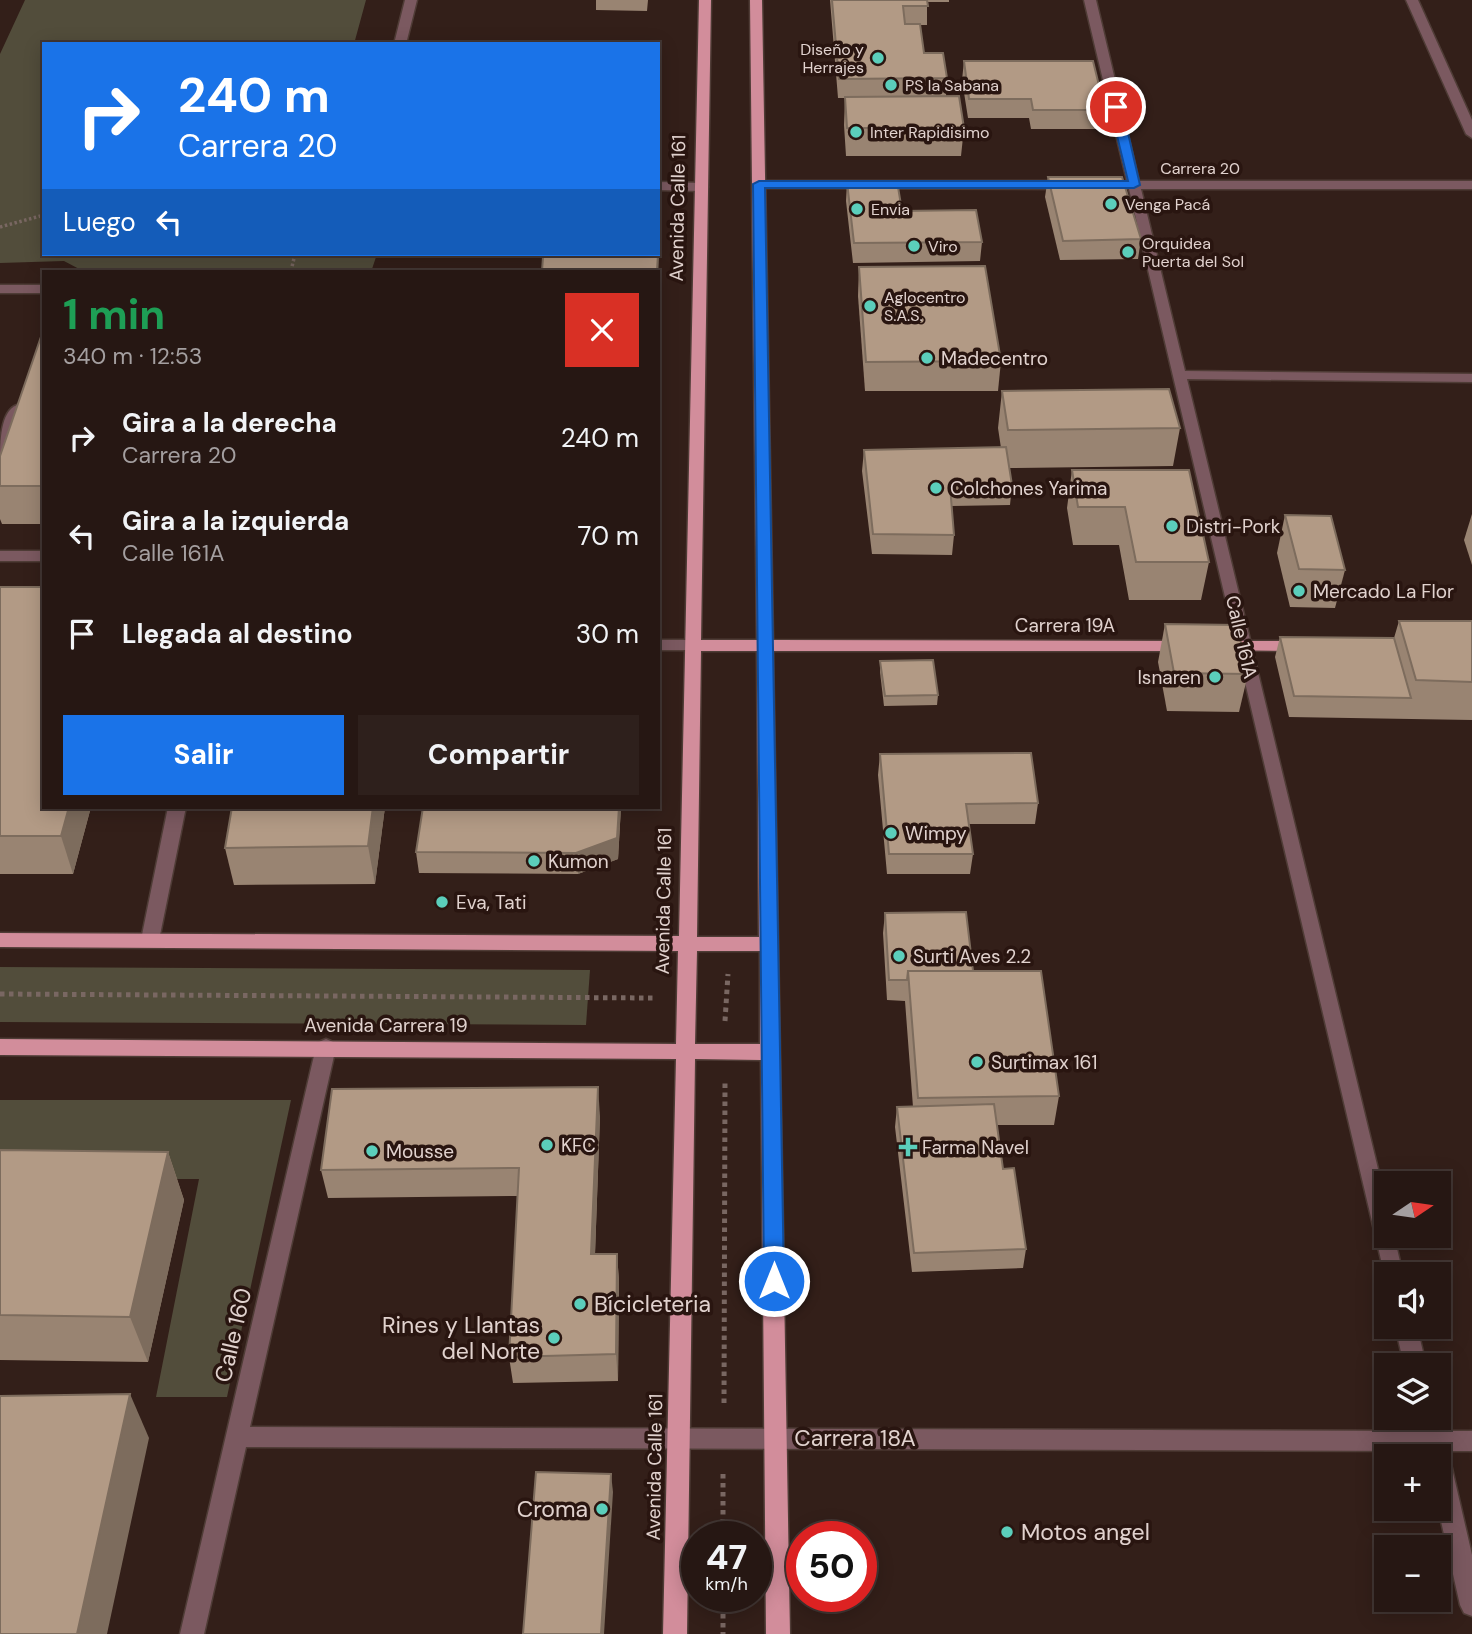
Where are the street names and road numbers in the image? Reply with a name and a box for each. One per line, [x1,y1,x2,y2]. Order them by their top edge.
street label: Avenida Calle 161 [664,134,691,282]
street label: Carrera 20 [1160,158,1240,179]
street label: Calle 161A [1220,593,1263,682]
street label: Carrera 19A [1015,613,1116,638]
street label: Avenida Calle 161 [650,827,677,975]
street label: Avenida Carrera 19 [304,1013,468,1038]
street label: Calle 160 [208,1285,258,1385]
street label: Avenida Calle 161 [641,1393,668,1541]
street label: Carrera 18A [794,1423,916,1453]

